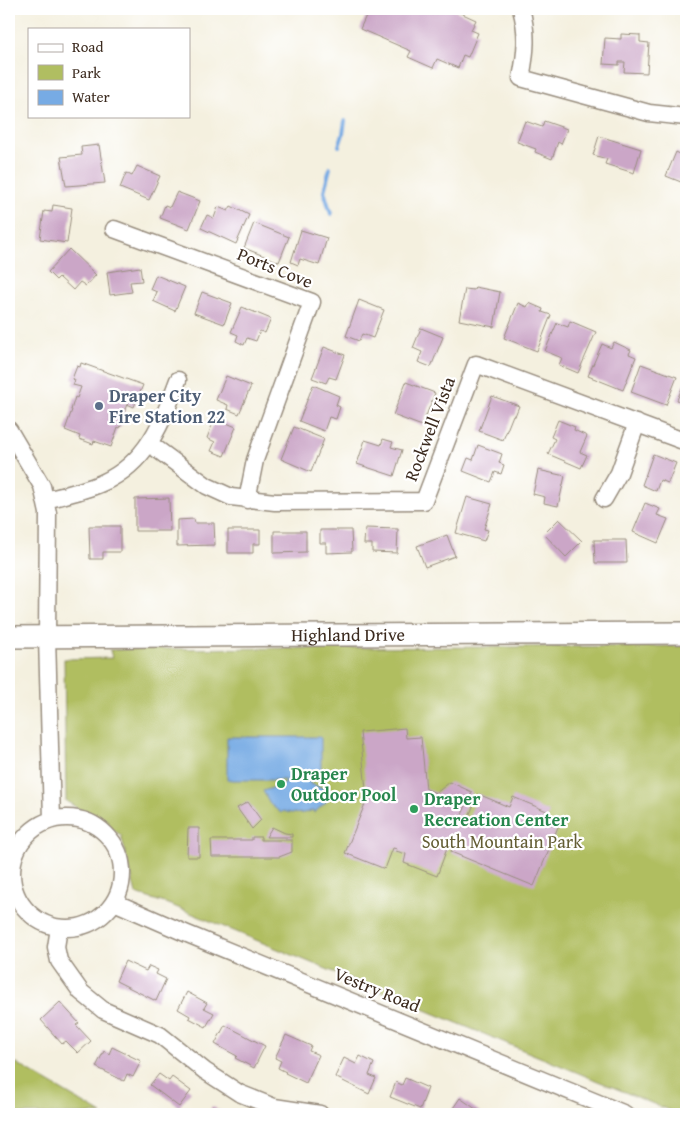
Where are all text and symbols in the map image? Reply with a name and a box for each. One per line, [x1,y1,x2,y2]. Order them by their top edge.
legend [28,28,190,118]
text: Road [72,36,103,57]
text: Park [72,62,101,83]
text: Water [72,86,110,107]
street label: Ports Cove [233,240,317,295]
street label: Rockwell Vista [397,372,462,485]
place label: Draper City Fire Station 22 [109,382,225,430]
marker: Draper City Fire Station 22 [93,400,105,412]
street label: Highland Drive [291,621,405,648]
place label: Draper Outdoor Pool [291,760,397,808]
marker: Draper Outdoor Pool [275,778,287,790]
place label: Draper Recreation Center [424,785,569,833]
marker: Draper Recreation Center [408,803,420,815]
park label: South Mountain Park [422,828,583,855]
street label: Vestry Road [330,960,425,1019]

